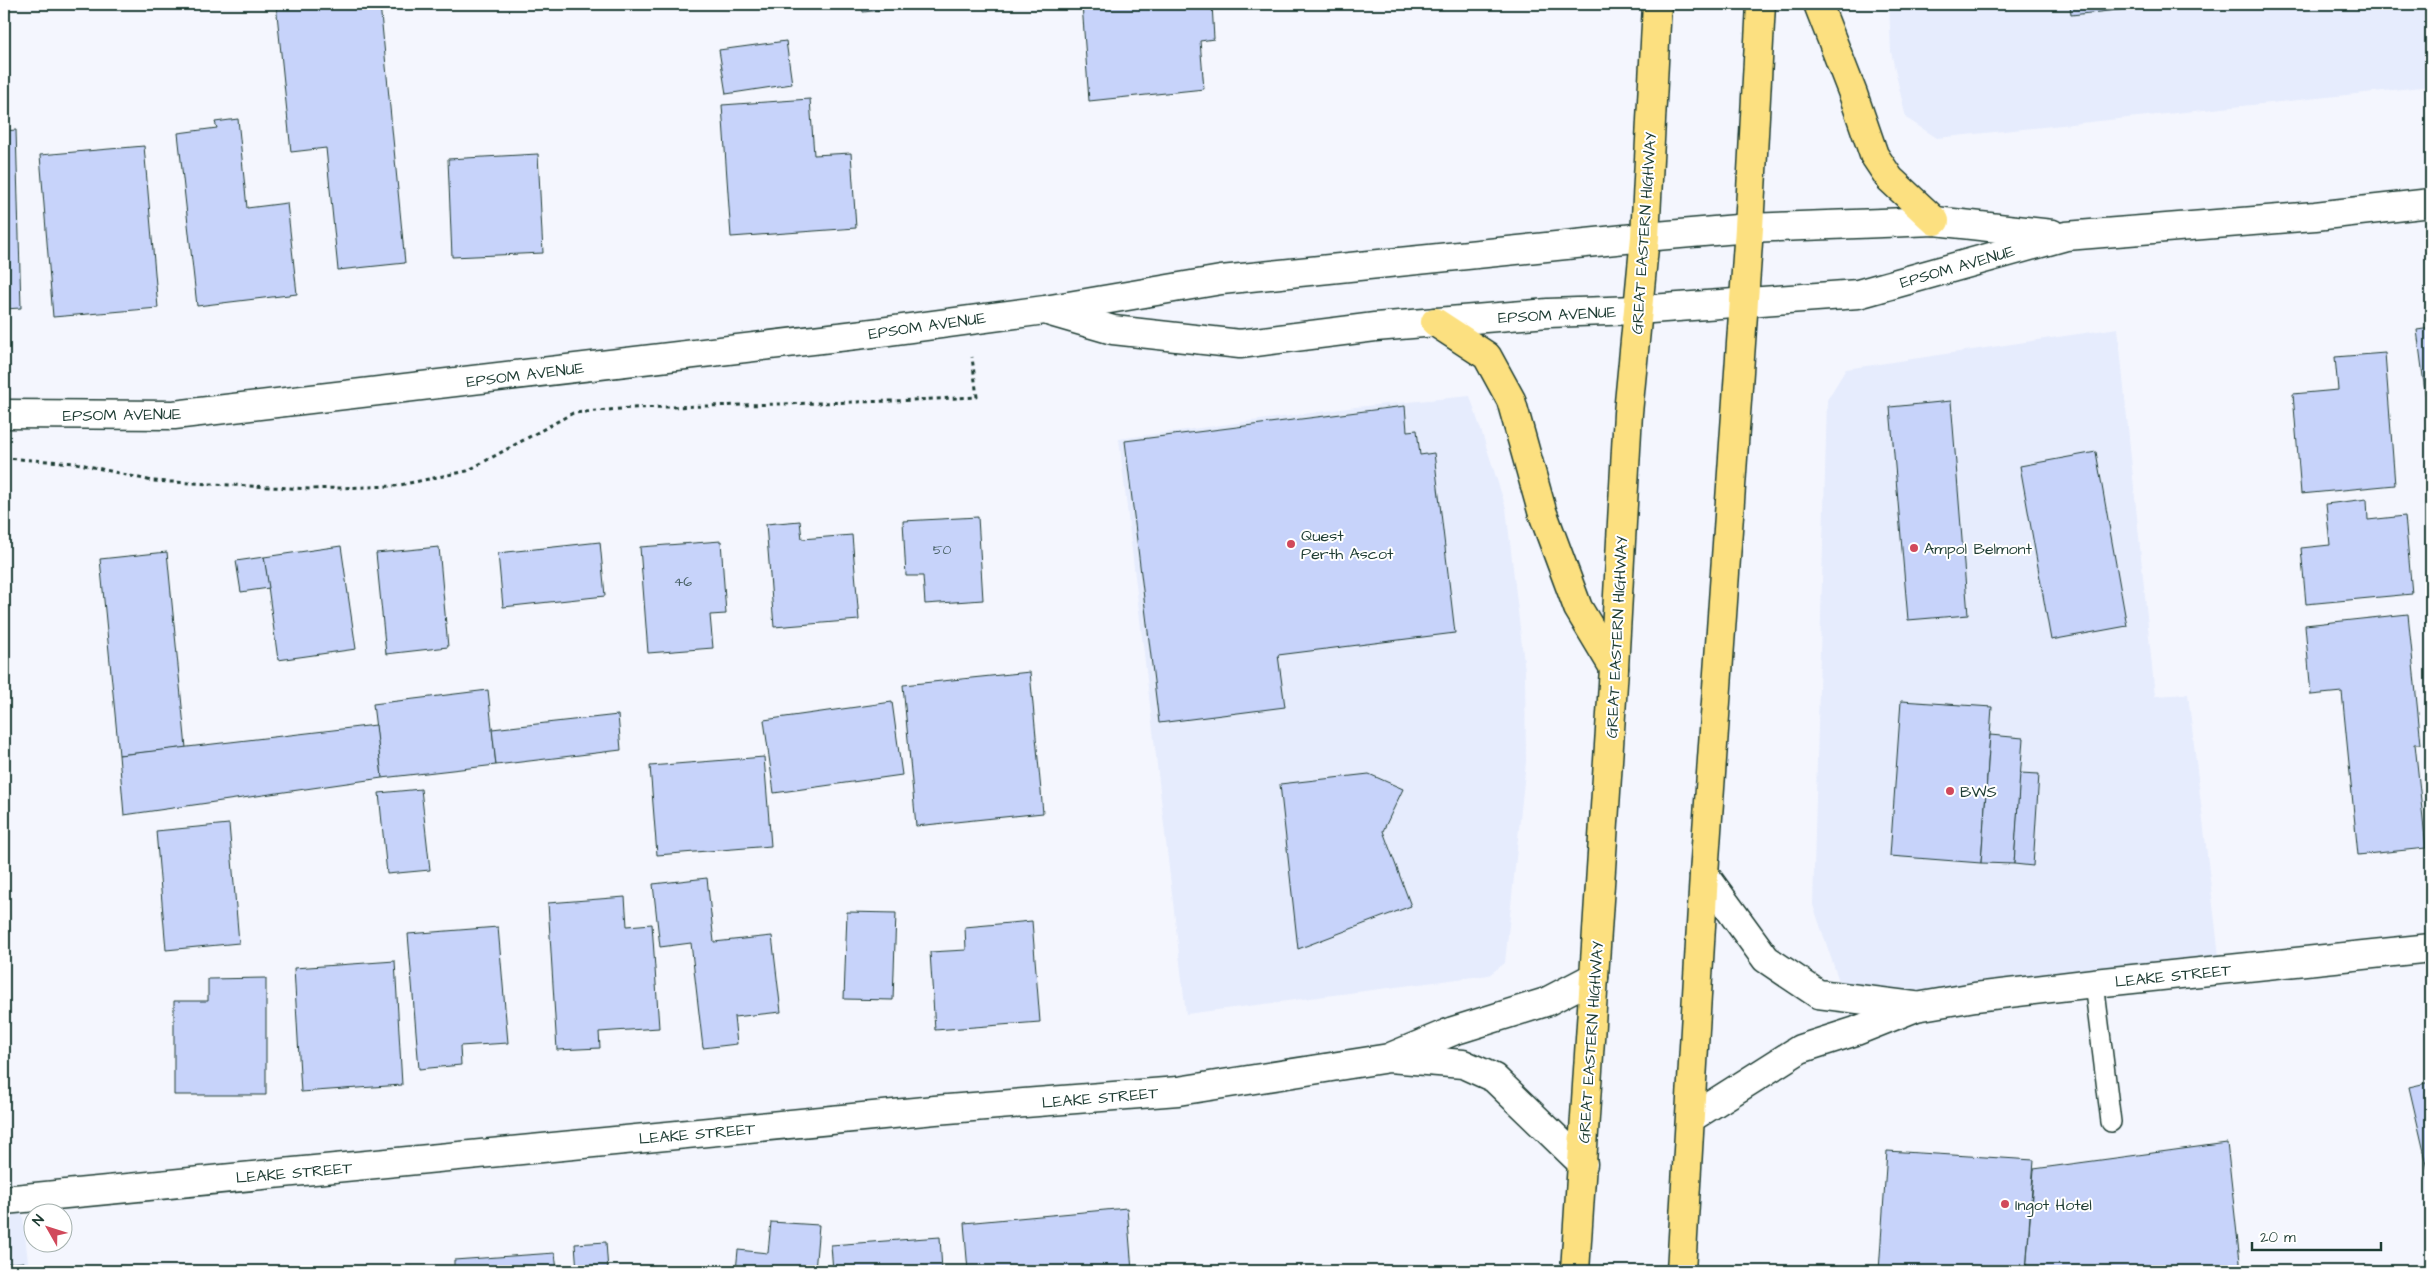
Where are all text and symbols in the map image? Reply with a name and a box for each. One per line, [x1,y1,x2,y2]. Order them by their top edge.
street label: GREAT EASTERN HIGHWAY [1626,131,1662,335]
street label: EPSOM AVENUE [1897,240,2018,294]
street label: EPSOM AVENUE [1497,301,1617,329]
street label: EPSOM AVENUE [867,307,988,345]
street label: EPSOM AVENUE [465,357,586,393]
street label: EPSOM AVENUE [63,403,182,427]
place label: Quest Perth Ascot [1301,525,1394,565]
street label: GREAT EASTERN HIGHWAY [1601,535,1633,739]
marker: Quest Perth Ascot [1285,538,1297,550]
place label: Ampol Belmont [1924,538,2033,560]
house number: 50 [933,540,952,560]
marker: Ampol Belmont [1908,542,1920,554]
house number: 46 [674,572,692,592]
place label: BWS [1960,781,1997,803]
marker: BWS [1944,785,1956,797]
street label: GREAT EASTERN HIGHWAY [1573,940,1609,1144]
street label: LEAKE STREET [2114,959,2232,993]
street label: LEAKE STREET [1041,1082,1159,1114]
street label: LEAKE STREET [638,1118,756,1150]
street label: LEAKE STREET [235,1157,353,1189]
place label: Ingot Hotel [2015,1194,2092,1217]
marker: Ingot Hotel [1999,1198,2011,1210]
north arrow [22,1202,72,1252]
text: N [28,1211,49,1230]
scale bar [2252,1220,2381,1252]
text: 20 m [2260,1227,2296,1248]

